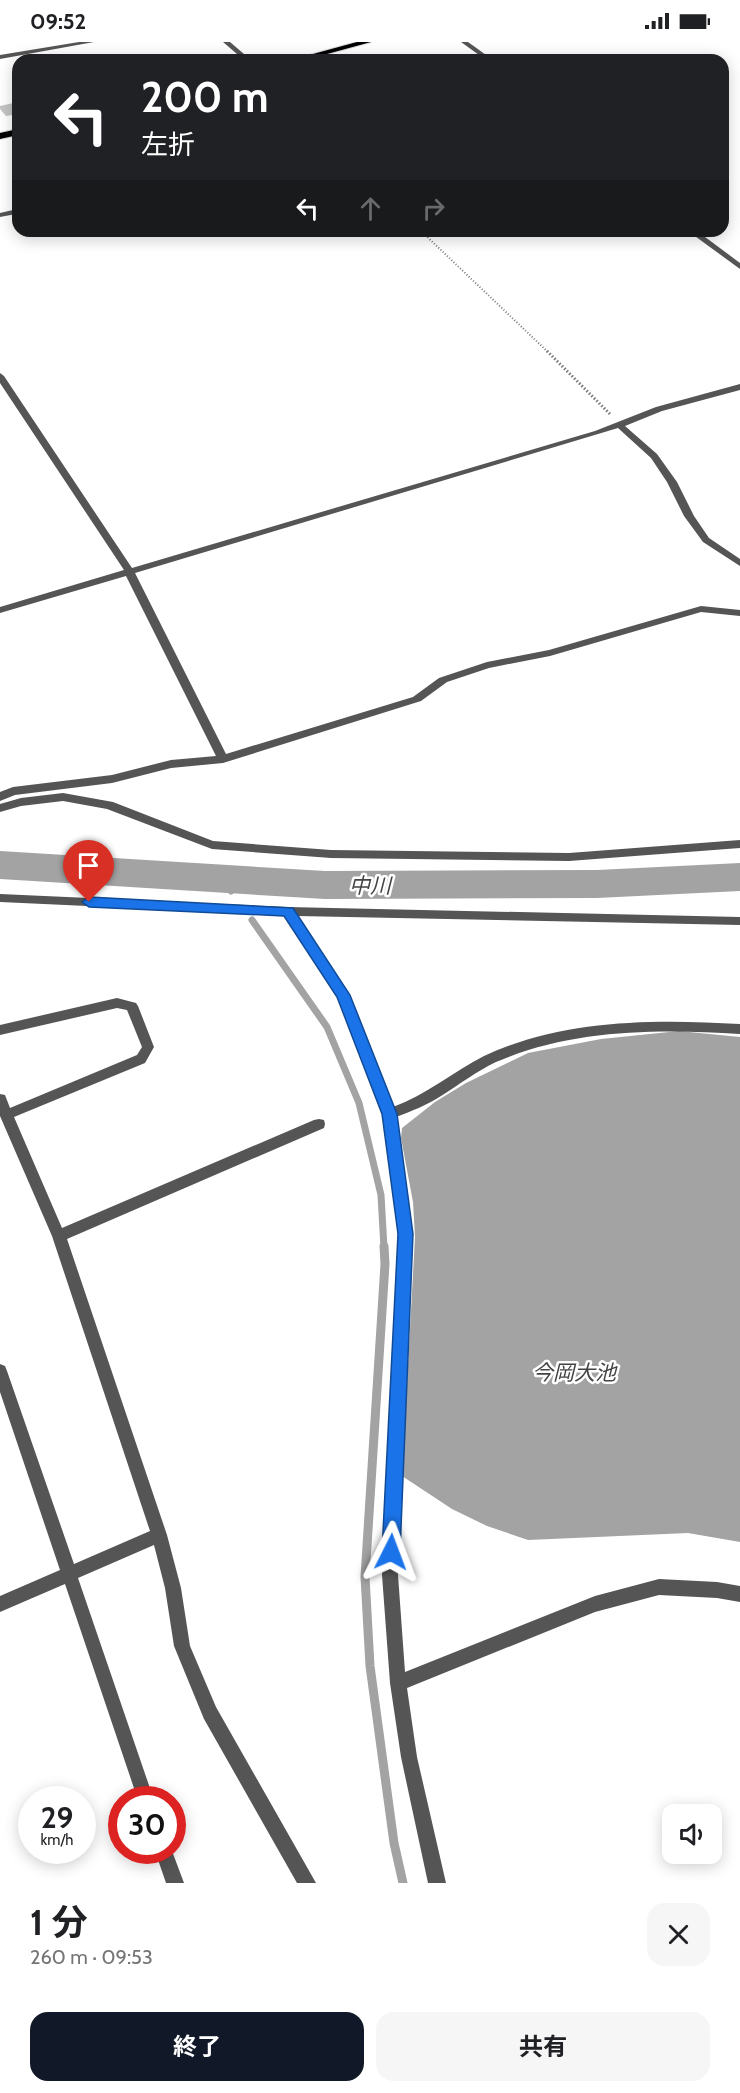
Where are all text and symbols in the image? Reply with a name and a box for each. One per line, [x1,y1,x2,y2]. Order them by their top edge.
text: 09:52 [30,8,86,35]
text: 200 m [141,71,268,123]
icon: left [42,78,120,156]
text: 左折 [141,128,195,161]
icon: left [291,192,324,225]
icon: ahead [354,192,387,225]
icon: right [417,192,450,225]
pin [63,840,114,902]
icon: arrive [72,849,105,882]
water label: 中川 [349,873,393,898]
water label: 今岡大池 [532,1360,618,1385]
position arrow [359,1520,423,1584]
speed limit sign: 30 [108,1786,186,1864]
text: 29 [41,1799,73,1836]
map controls [662,1804,722,1864]
button: sound [662,1804,722,1864]
text: km/h [41,1831,73,1849]
text: 1 分 [30,1900,87,1944]
button: close [647,1903,710,1966]
text: 260 m · 09:53 [30,1945,153,1969]
button: 終了 [30,2012,364,2081]
button: 共有 [376,2012,710,2081]

